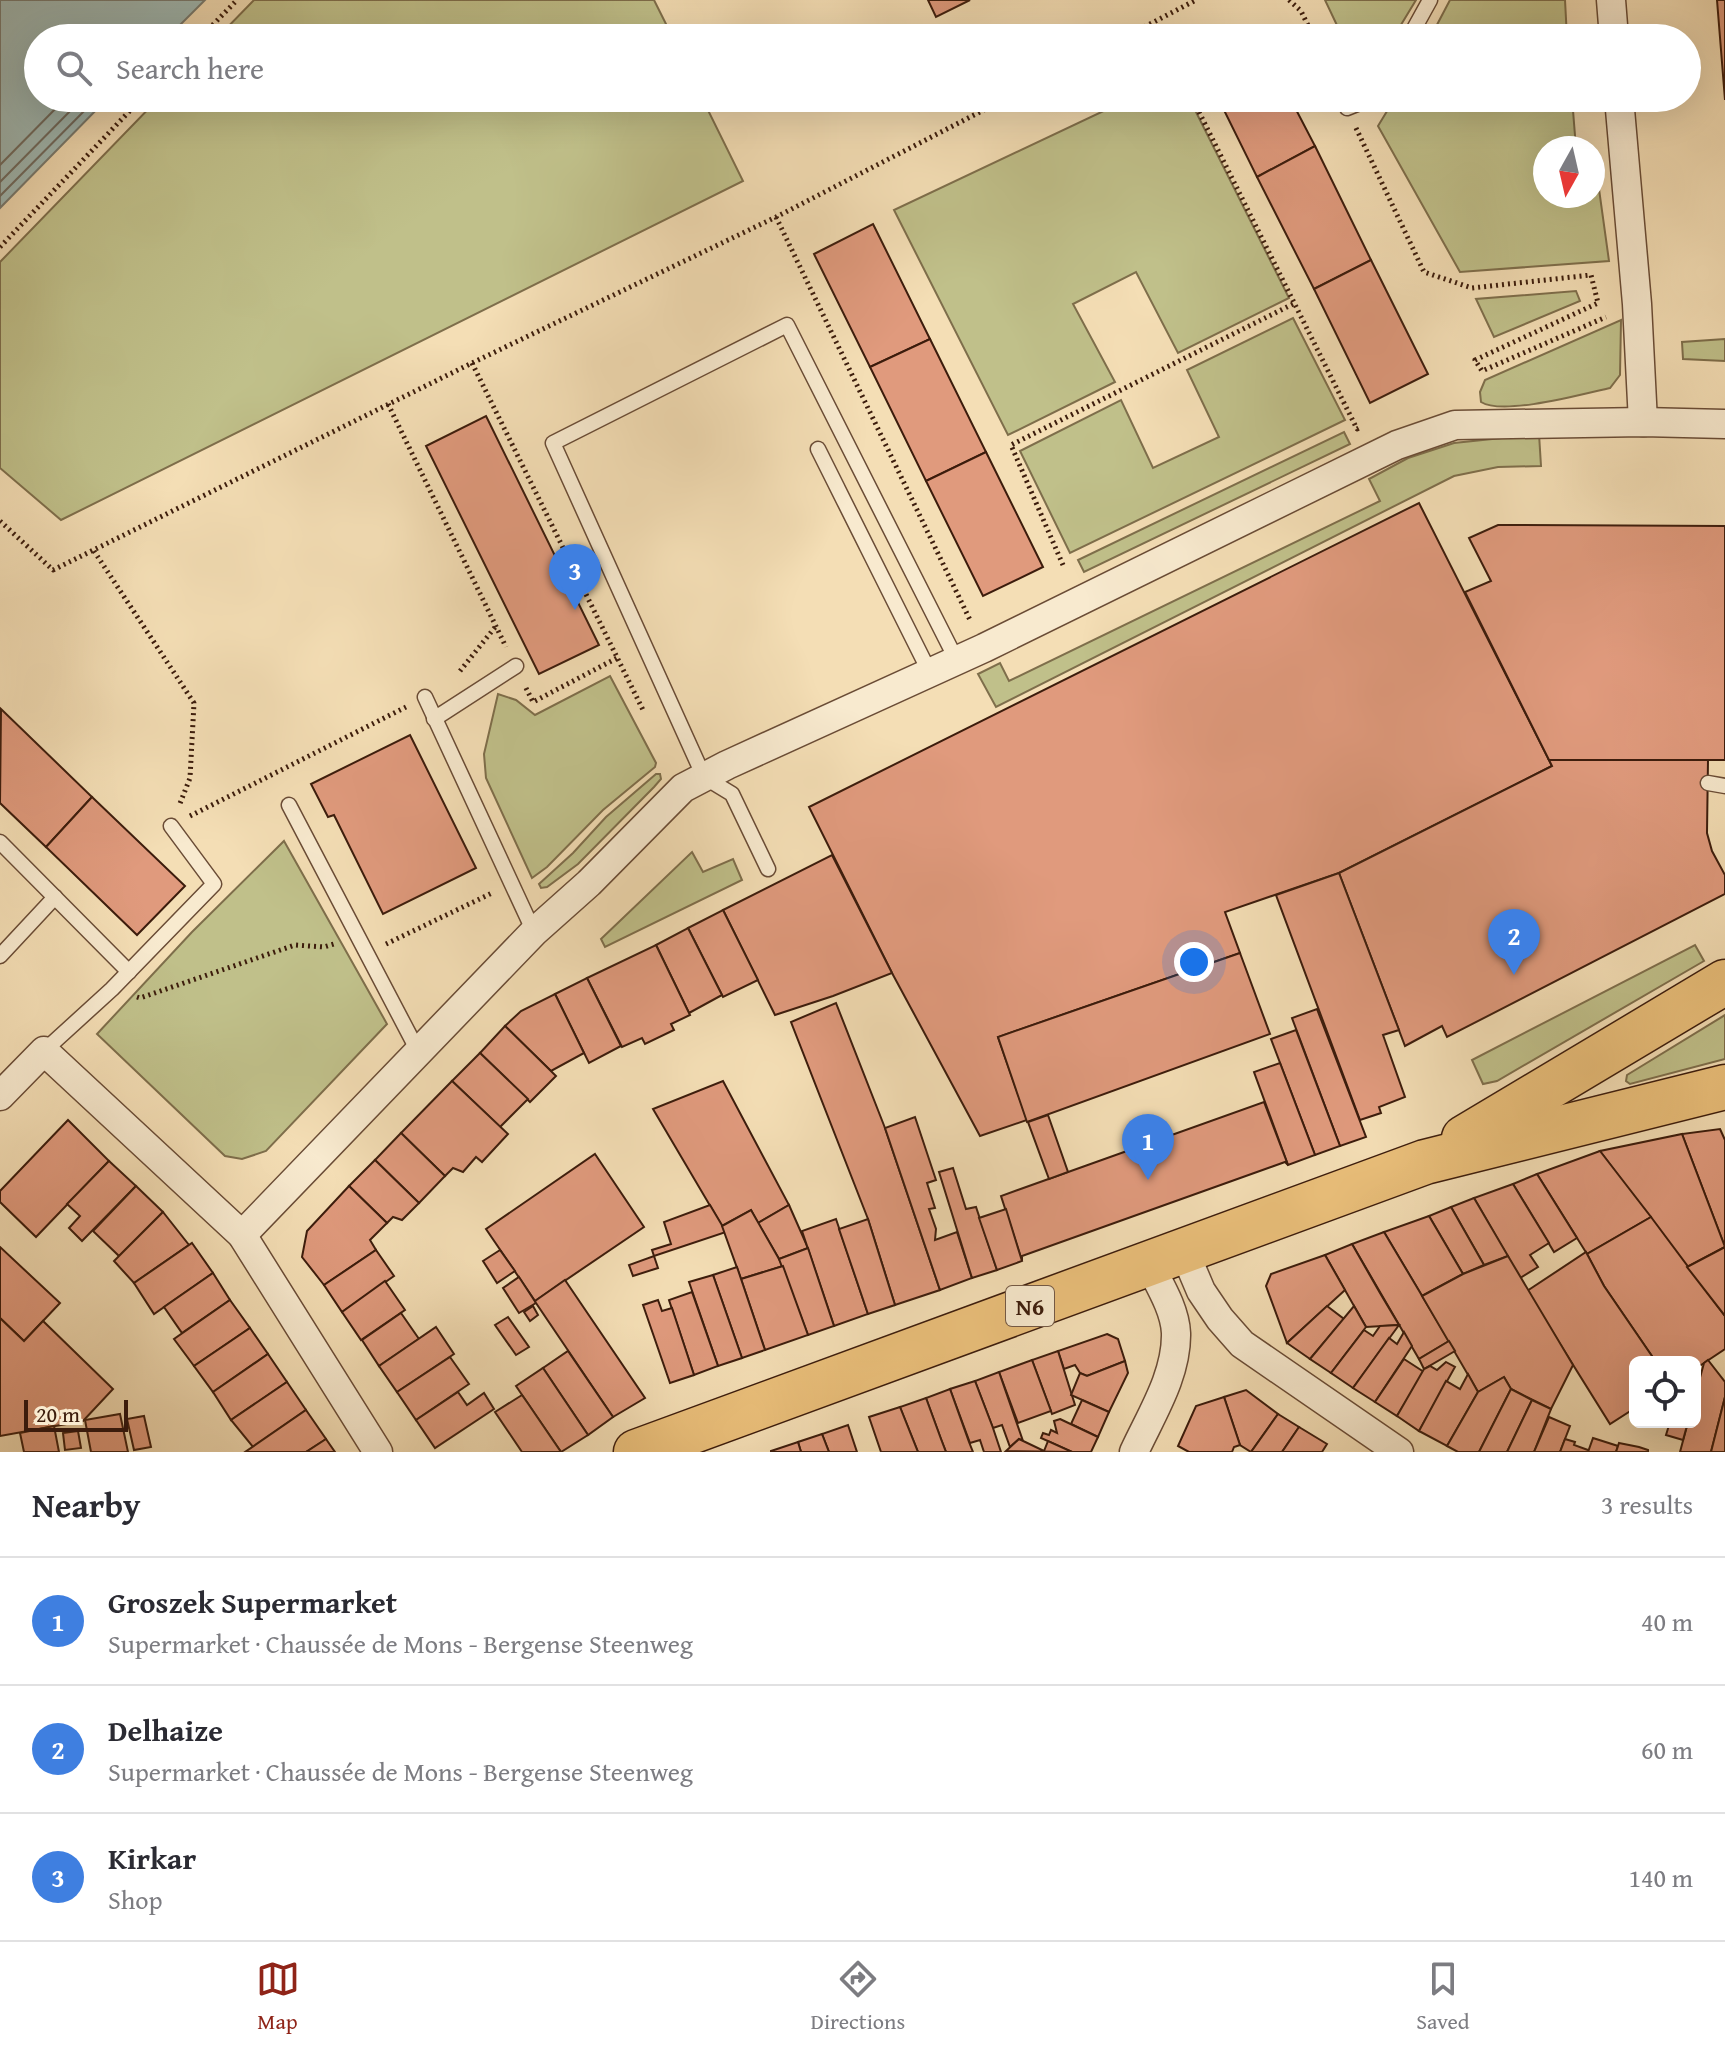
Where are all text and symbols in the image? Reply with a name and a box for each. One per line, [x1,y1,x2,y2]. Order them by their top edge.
search box [24,24,1701,112]
icon: search [52,46,96,90]
text: Search here [116,46,264,90]
north arrow [1533,136,1605,208]
pin: 3 [549,544,601,610]
pin: 2 [1488,909,1540,975]
your location [1174,942,1214,982]
pin: 1 [1122,1114,1174,1180]
road number: N6 [1006,1286,1054,1326]
map controls [1629,1356,1701,1428]
button: locate [1629,1356,1701,1428]
scale bar [24,1396,128,1432]
text: 20 m [36,1398,80,1430]
text: Nearby [32,1480,141,1529]
text: 3 results [1601,1485,1693,1524]
text: Groszek Supermarket [108,1580,397,1624]
text: 1 [51,1602,65,1641]
text: 40 m [1641,1602,1693,1641]
text: Supermarket · Chaussée de Mons - Bergense Steenweg [108,1624,693,1663]
text: Delhaize [108,1708,223,1752]
text: 2 [51,1730,65,1769]
text: 60 m [1641,1730,1693,1769]
text: Supermarket · Chaussée de Mons - Bergense Steenweg [108,1752,693,1791]
text: Kirkar [108,1836,196,1880]
text: 3 [51,1858,65,1897]
text: 140 m [1628,1858,1693,1897]
text: Shop [108,1880,163,1919]
tab: Map [256,1957,300,2037]
tab: Directions [811,1957,905,2037]
tab: Saved [1416,1957,1469,2037]

